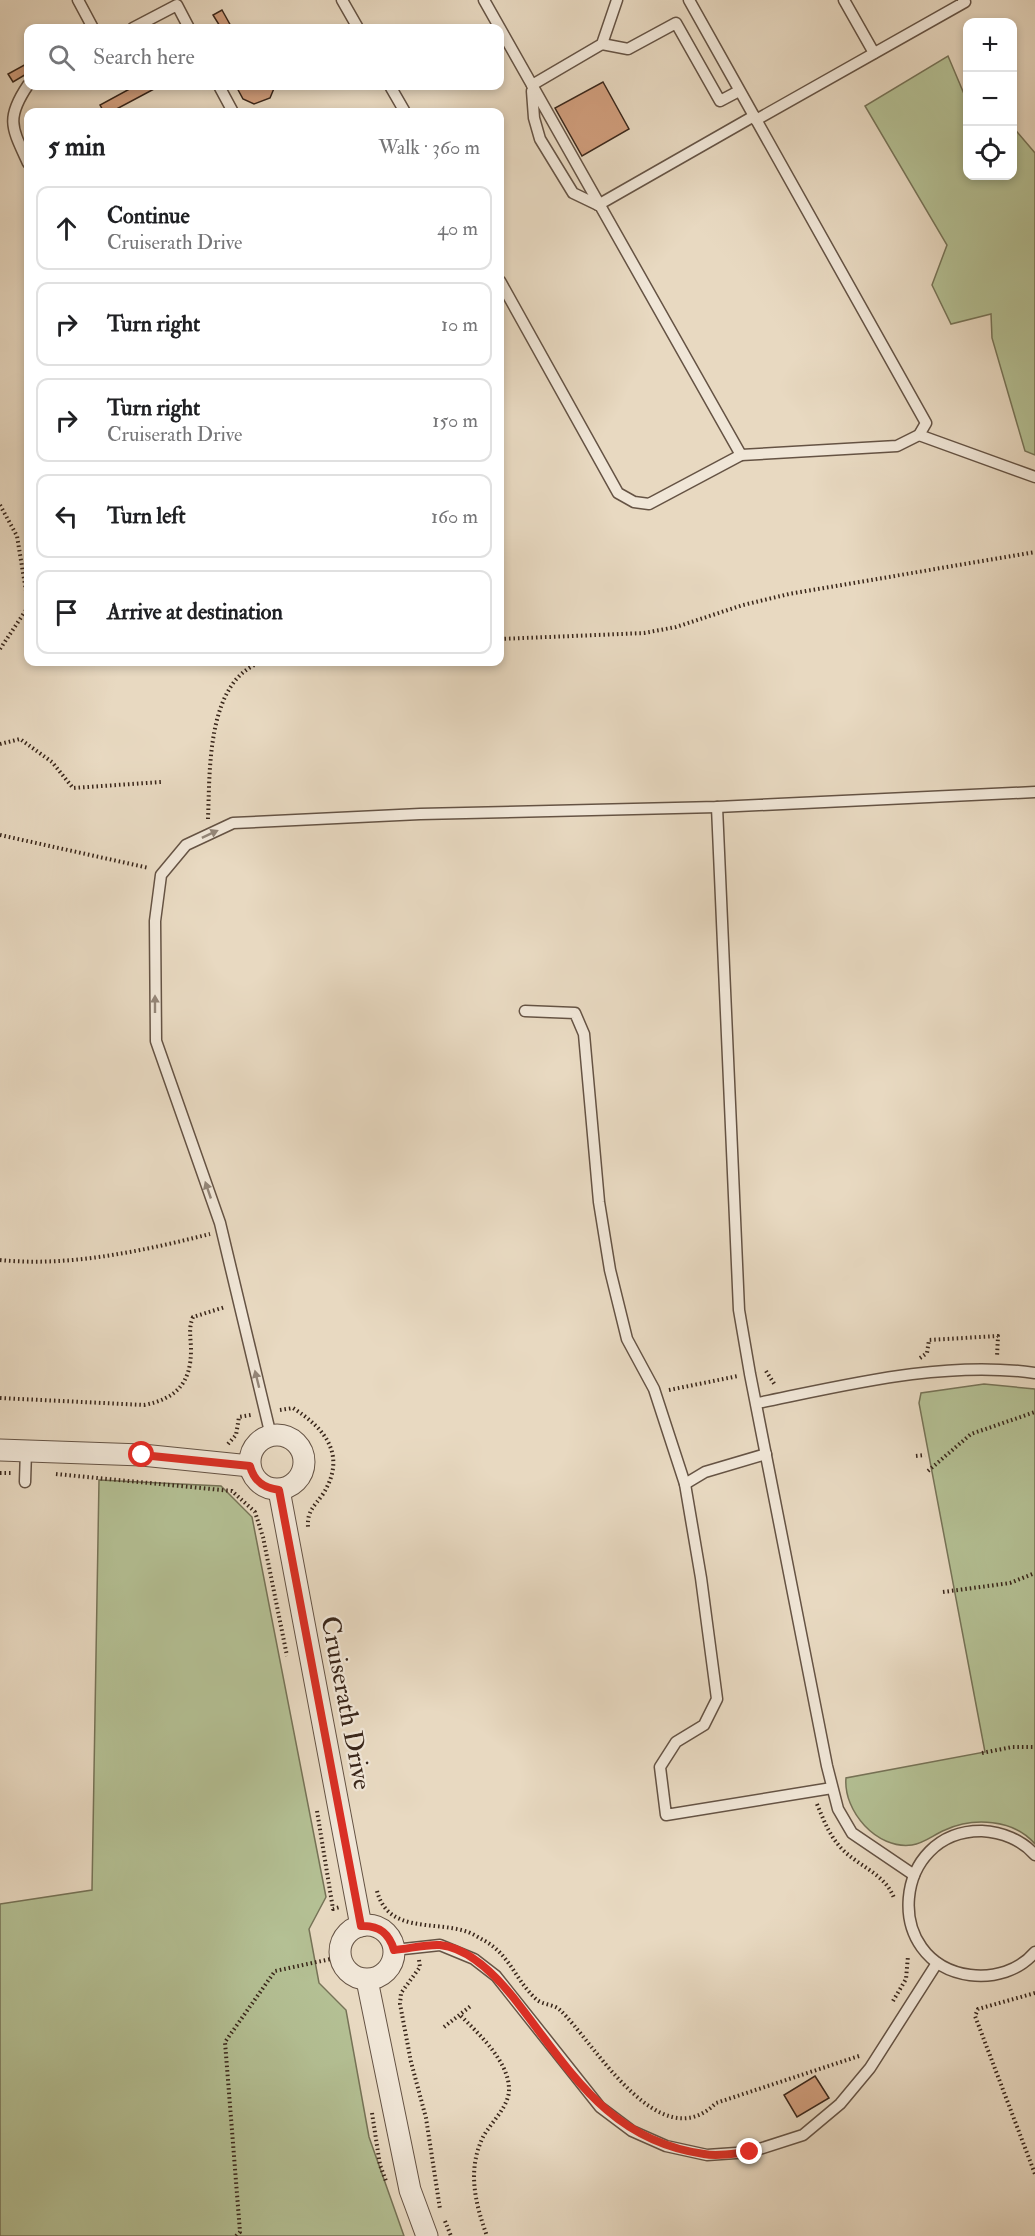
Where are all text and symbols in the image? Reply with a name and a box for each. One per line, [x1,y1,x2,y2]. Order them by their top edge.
map controls [963,18,1017,180]
button: + [963,18,1017,72]
search box [24,24,504,90]
icon: search [45,41,78,74]
text: Search here [93,43,195,71]
button: − [963,72,1017,126]
button: locate [963,126,1017,180]
text: 5 min [48,131,105,163]
text: Walk · 360 m [378,135,480,160]
text: Continue [107,202,190,230]
icon: ahead [50,212,83,245]
text: 40 m [437,216,478,241]
text: Cruiserath Drive [107,230,242,255]
icon: right [50,308,83,341]
text: Turn right [107,310,200,338]
text: 10 m [441,312,478,337]
text: Turn right [107,394,200,422]
icon: right [50,404,83,437]
text: 150 m [432,408,478,433]
text: Cruiserath Drive [107,422,242,447]
icon: left [50,500,83,533]
text: Turn left [107,502,186,530]
text: 160 m [431,504,478,529]
icon: arrive [50,596,83,629]
text: Arrive at destination [107,598,283,626]
one-way arrow [201,829,218,838]
one-way arrow [150,995,160,1014]
one-way arrow [203,1181,213,1199]
one-way arrow [252,1370,262,1388]
route start [128,1441,154,1467]
street label: Cruiserath Drive [313,1614,379,1793]
route end [736,2138,762,2164]

